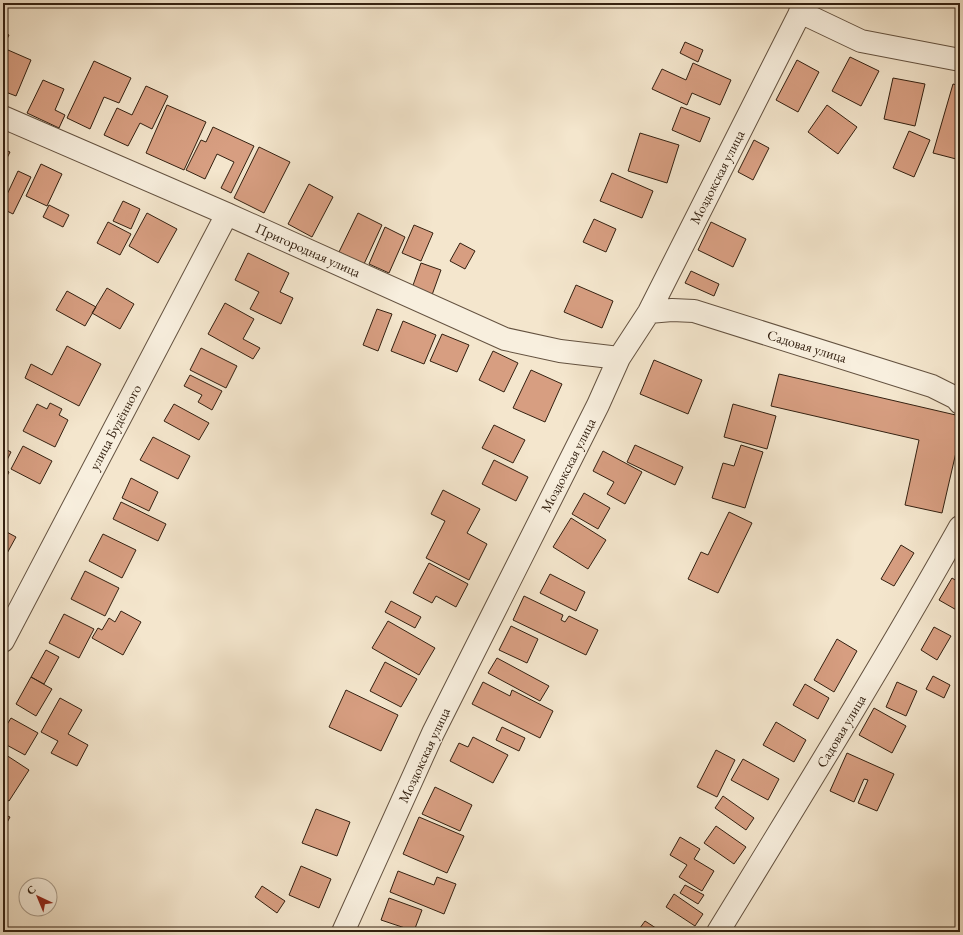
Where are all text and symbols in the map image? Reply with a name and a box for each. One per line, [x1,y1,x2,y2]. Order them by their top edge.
street label: Моздокская улица [686,127,749,227]
street label: Пригородная улица [253,219,364,281]
street label: Садовая улица [765,325,849,367]
street label: улица Будённого [85,381,145,473]
street label: Моздокская улица [537,415,600,515]
street label: Садовая улица [812,691,870,771]
street label: Моздокская улица [394,704,454,806]
north arrow [18,877,58,917]
text: С [23,882,39,898]

